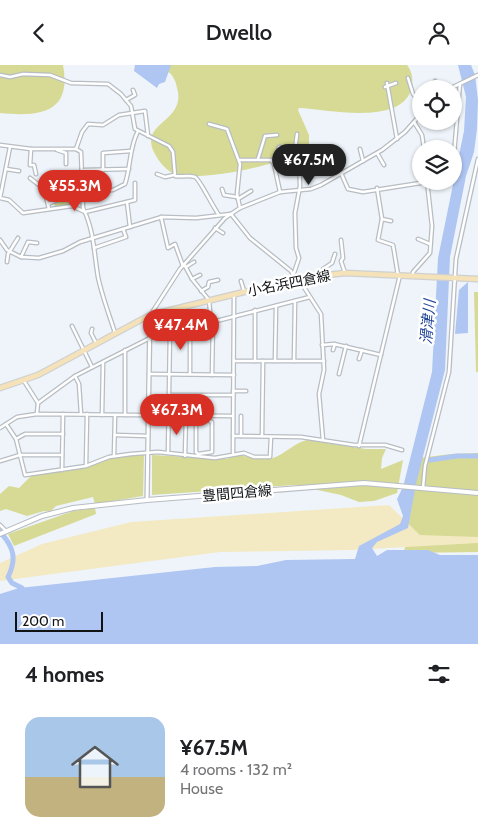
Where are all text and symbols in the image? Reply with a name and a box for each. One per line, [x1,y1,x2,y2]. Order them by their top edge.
icon: back [25,19,53,47]
text: Dwello [206,19,272,46]
icon: person [425,19,453,47]
map controls [412,80,462,190]
button: locate [412,80,462,130]
button: layers [412,140,462,190]
pin: ¥67.5M [268,143,350,186]
text: ¥67.5M [283,150,335,169]
pin: ¥55.3M [34,169,116,212]
text: ¥55.3M [49,176,101,195]
street label: 小名浜四倉線 [246,266,332,300]
water label: 滑津川 [417,297,439,345]
pin: ¥47.4M [140,309,222,351]
text: ¥47.4M [154,315,208,334]
pin: ¥67.3M [136,393,218,436]
text: ¥67.3M [151,400,203,419]
street label: 豊間四倉線 [201,481,273,505]
scale bar [15,609,102,632]
text: 200 m [22,612,64,630]
icon: filters [425,660,453,688]
text: 4 homes [25,662,104,687]
text: ¥67.5M [180,735,248,760]
icon: home [65,737,125,797]
text: 4 rooms · 132 m² [180,760,292,779]
text: House [180,779,223,798]

